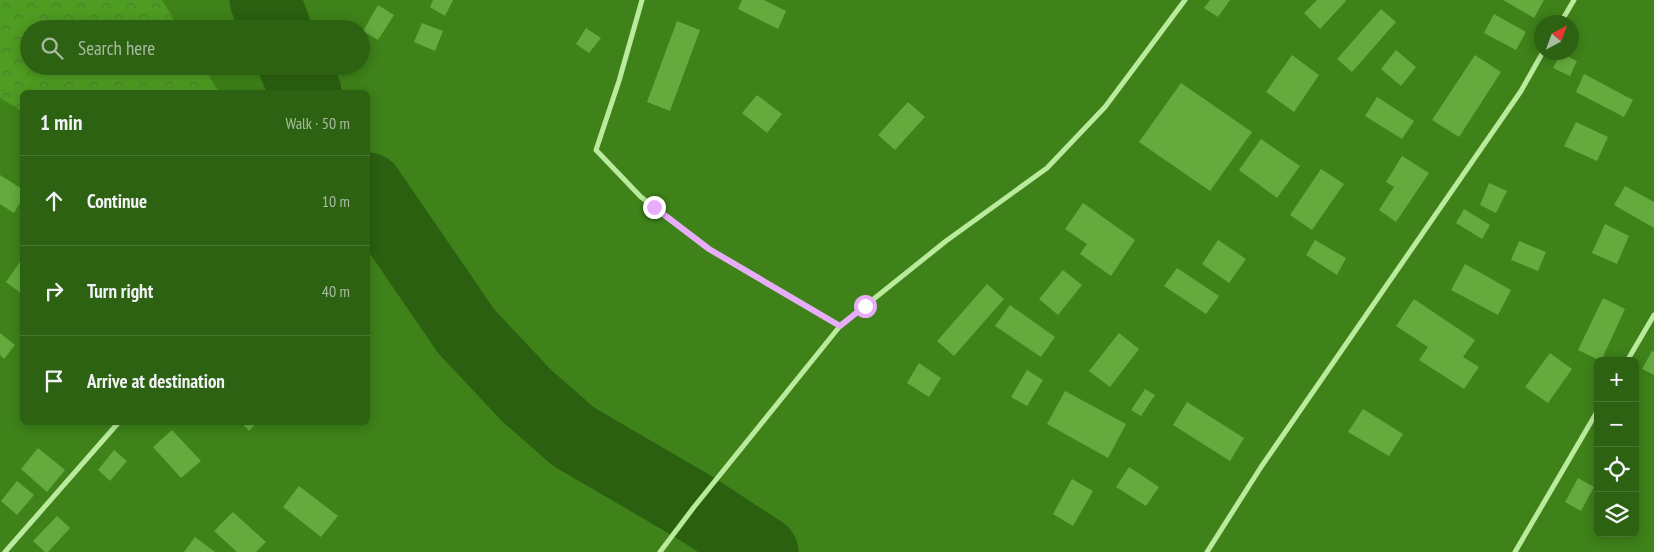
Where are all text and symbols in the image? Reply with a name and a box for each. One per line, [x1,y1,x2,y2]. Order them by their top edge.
north arrow [1534,15,1579,60]
search box [20,20,370,75]
icon: search [38,34,66,62]
text: Search here [78,36,155,60]
text: 1 min [40,109,82,136]
text: Walk · 50 m [285,113,350,133]
icon: ahead [40,187,68,215]
text: Continue [87,189,147,213]
text: 10 m [322,191,350,211]
route end [643,196,666,219]
icon: right [40,277,68,305]
text: Turn right [87,279,153,303]
text: 40 m [322,281,350,301]
route start [854,295,877,318]
map controls [1594,357,1639,537]
button: + [1594,357,1639,402]
icon: arrive [40,367,68,395]
text: Arrive at destination [87,369,225,393]
button: − [1594,402,1639,447]
button: locate [1594,447,1639,492]
button: layers [1594,492,1639,537]

